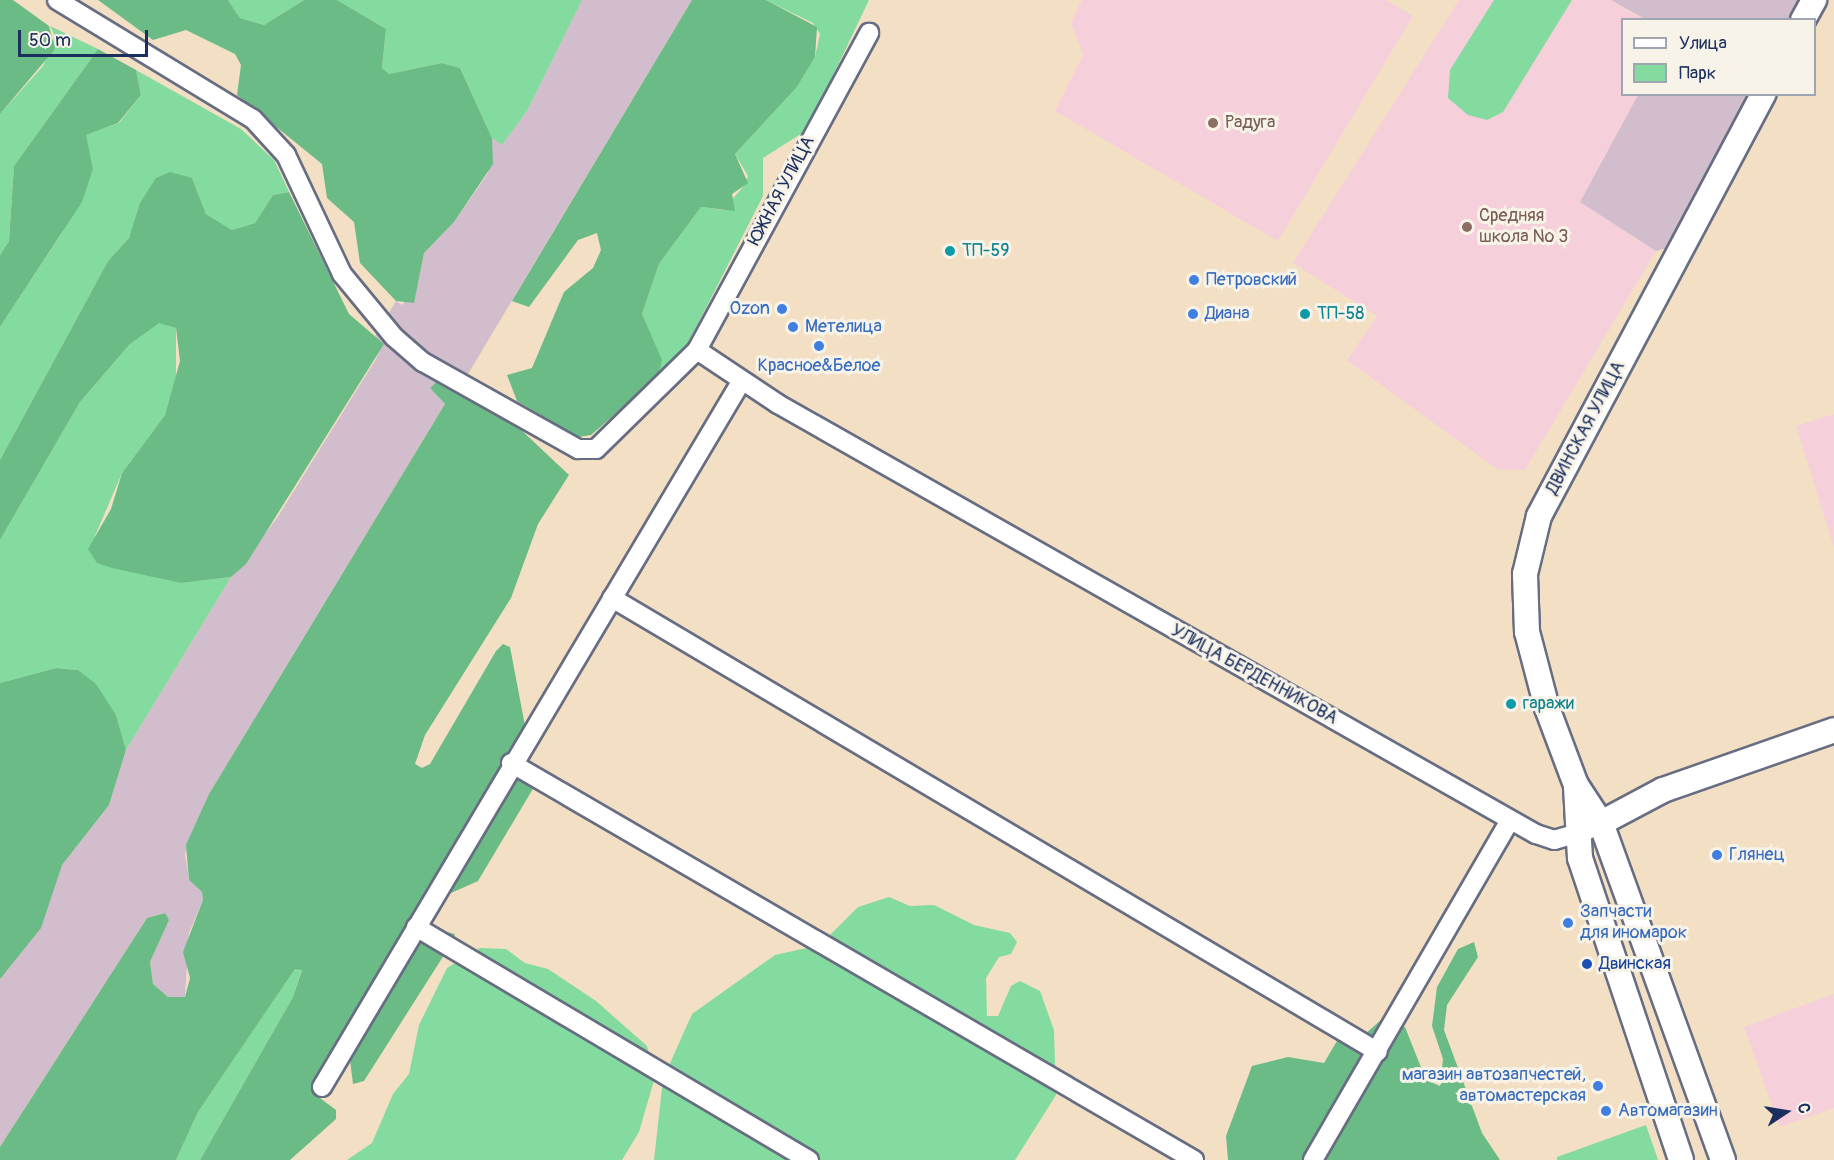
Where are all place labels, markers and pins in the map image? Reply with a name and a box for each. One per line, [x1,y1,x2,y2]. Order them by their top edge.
place label: Радуга [1225,112,1275,134]
marker: Радуга [1206,116,1220,130]
place label: Средняя школа № 3 [1479,206,1568,248]
marker: Средняя школа № 3 [1460,220,1474,234]
place label: ТП-59 [962,240,1009,262]
marker: ТП-59 [943,244,957,258]
place label: Петровский [1206,269,1297,291]
marker: Петровский [1187,273,1201,287]
place label: Ozon [730,298,770,320]
marker: Ozon [775,302,789,316]
place label: Диана [1205,303,1250,325]
place label: ТП-58 [1317,303,1364,325]
marker: Диана [1186,307,1200,321]
marker: ТП-58 [1298,307,1312,321]
place label: Метелица [805,316,882,338]
marker: Метелица [786,320,800,334]
marker: Красное&Белое [812,339,826,353]
place label: Красное&Белое [758,355,880,377]
place label: гаражи [1523,693,1574,715]
marker: гаражи [1504,697,1518,711]
place label: Глянец [1729,844,1785,866]
marker: Глянец [1710,848,1724,862]
place label: Запчасти для иномарок [1580,902,1687,944]
marker: Запчасти для иномарок [1561,916,1575,930]
place label: Двинская [1599,953,1671,975]
marker: Двинская [1580,957,1594,971]
place label: магазин автозапчестей, автомастерская [1402,1065,1586,1108]
marker: магазин автозапчестей, автомастерская [1591,1079,1605,1093]
place label: Автомагазин [1618,1100,1718,1122]
marker: Автомагазин [1599,1104,1613,1118]

